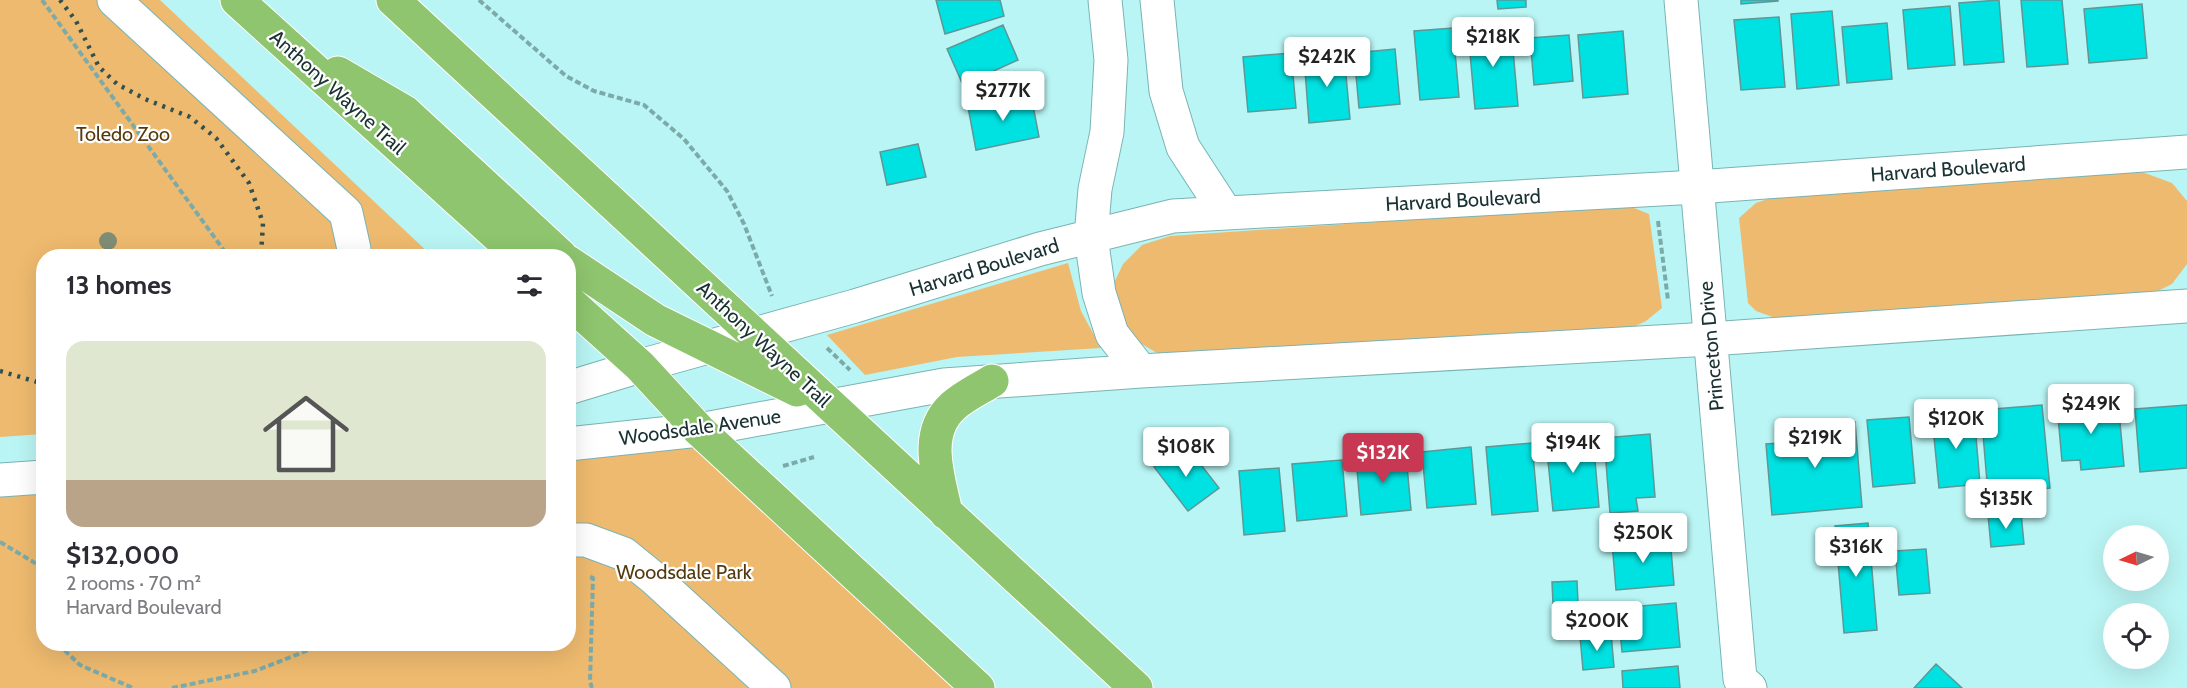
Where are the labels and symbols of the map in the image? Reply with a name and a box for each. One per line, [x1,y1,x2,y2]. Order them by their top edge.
pin: $218K [1451,17,1535,68]
street label: Anthony Wayne Trail [265,25,411,159]
pin: $242K [1285,37,1369,88]
pin: $277K [961,71,1045,122]
park label: Toledo Zoo [76,122,170,146]
street label: Harvard Boulevard [1870,152,2026,186]
street label: Harvard Boulevard [1385,184,1541,216]
street label: Harvard Boulevard [906,233,1062,301]
street label: Anthony Wayne Trail [692,276,836,412]
street label: Princeton Drive [1693,280,1729,412]
pin: $249K [2049,384,2133,435]
pin: $120K [1914,399,1998,450]
street label: Woodsdale Avenue [618,404,782,450]
pin: $219K [1773,418,1857,469]
pin: $194K [1531,423,1615,474]
pin: $108K [1144,427,1228,478]
pin: $132K [1341,433,1425,484]
pin: $135K [1964,479,2048,530]
pin: $250K [1601,513,1685,564]
north arrow [2103,525,2169,591]
pin: $316K [1814,527,1898,578]
park label: Woodsdale Park [616,560,752,584]
pin: $200K [1555,601,1639,652]

